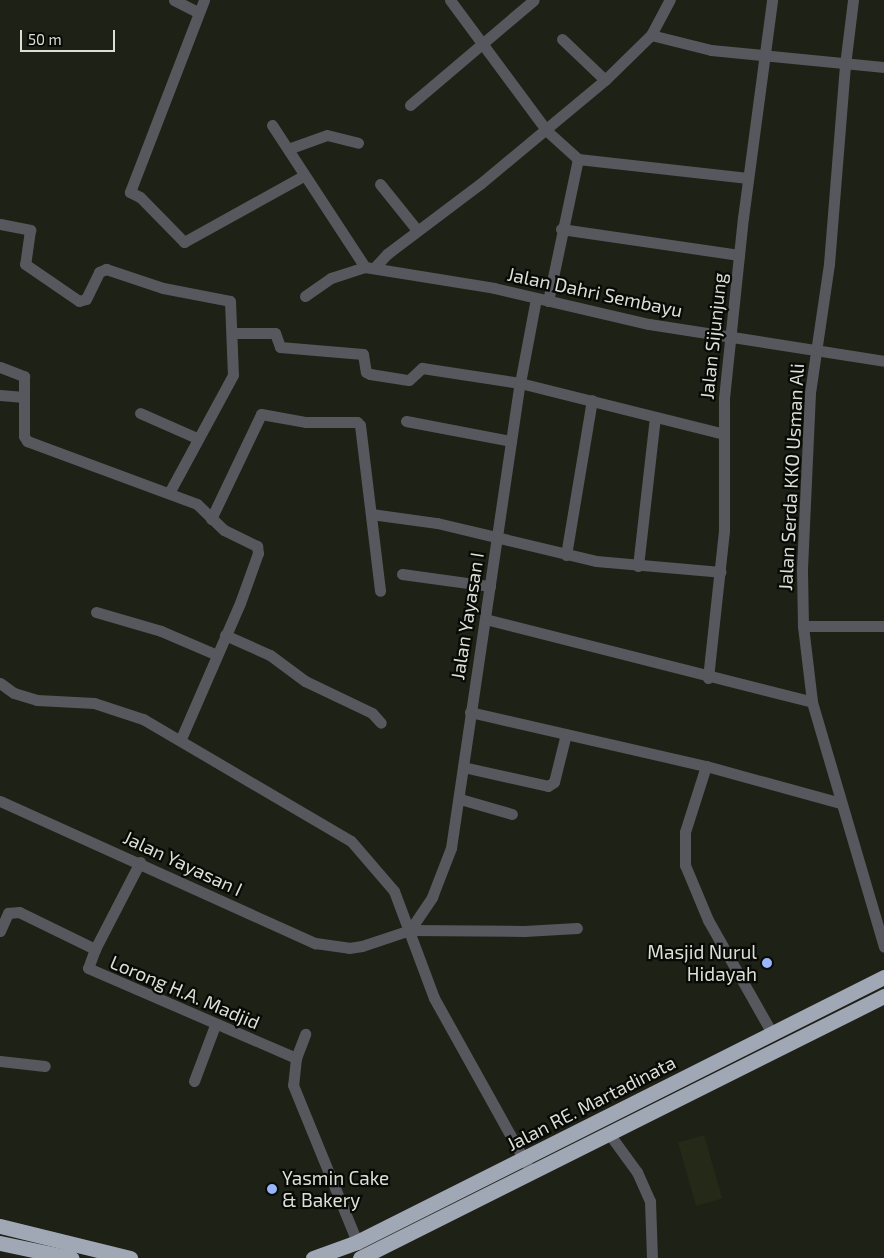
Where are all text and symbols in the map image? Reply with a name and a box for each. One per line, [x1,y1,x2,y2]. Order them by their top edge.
scale bar [22,20,118,52]
text: 50 m [28,30,62,48]
street label: Jalan Dahri Sembayu [505,262,685,322]
street label: Jalan Sijunjung [695,271,731,401]
street label: Jalan Serda KKO Usman Ali [774,363,808,591]
street label: Jalan Yayasan I [446,550,488,682]
street label: Jalan Yayasan I [120,825,246,901]
place label: Masjid Nurul Hidayah [647,941,757,985]
street label: Lorong H.A. Madjid [107,950,263,1034]
marker: Masjid Nurul Hidayah [761,957,773,969]
street label: Jalan RE. Martadinata [503,1051,679,1155]
place label: Yasmin Cake & Bakery [282,1167,389,1211]
marker: Yasmin Cake & Bakery [266,1183,278,1195]

